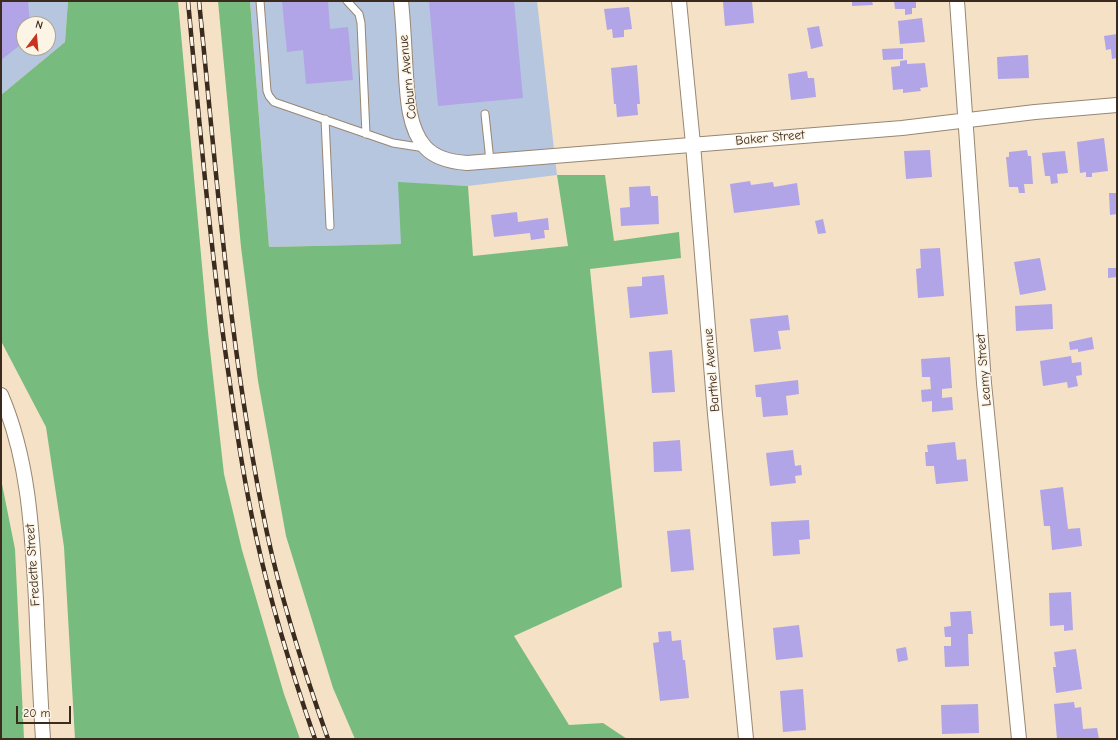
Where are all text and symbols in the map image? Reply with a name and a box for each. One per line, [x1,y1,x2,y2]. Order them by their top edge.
north arrow [16,16,56,56]
text: N [34,18,44,32]
street label: Coburn Avenue [396,34,420,120]
street label: Baker Street [735,127,805,149]
street label: Barthel Avenue [701,328,723,412]
street label: Leamy Street [973,333,995,407]
street label: Fredette Street [22,523,44,607]
scale bar [18,698,73,724]
text: 20 m [23,706,51,720]

